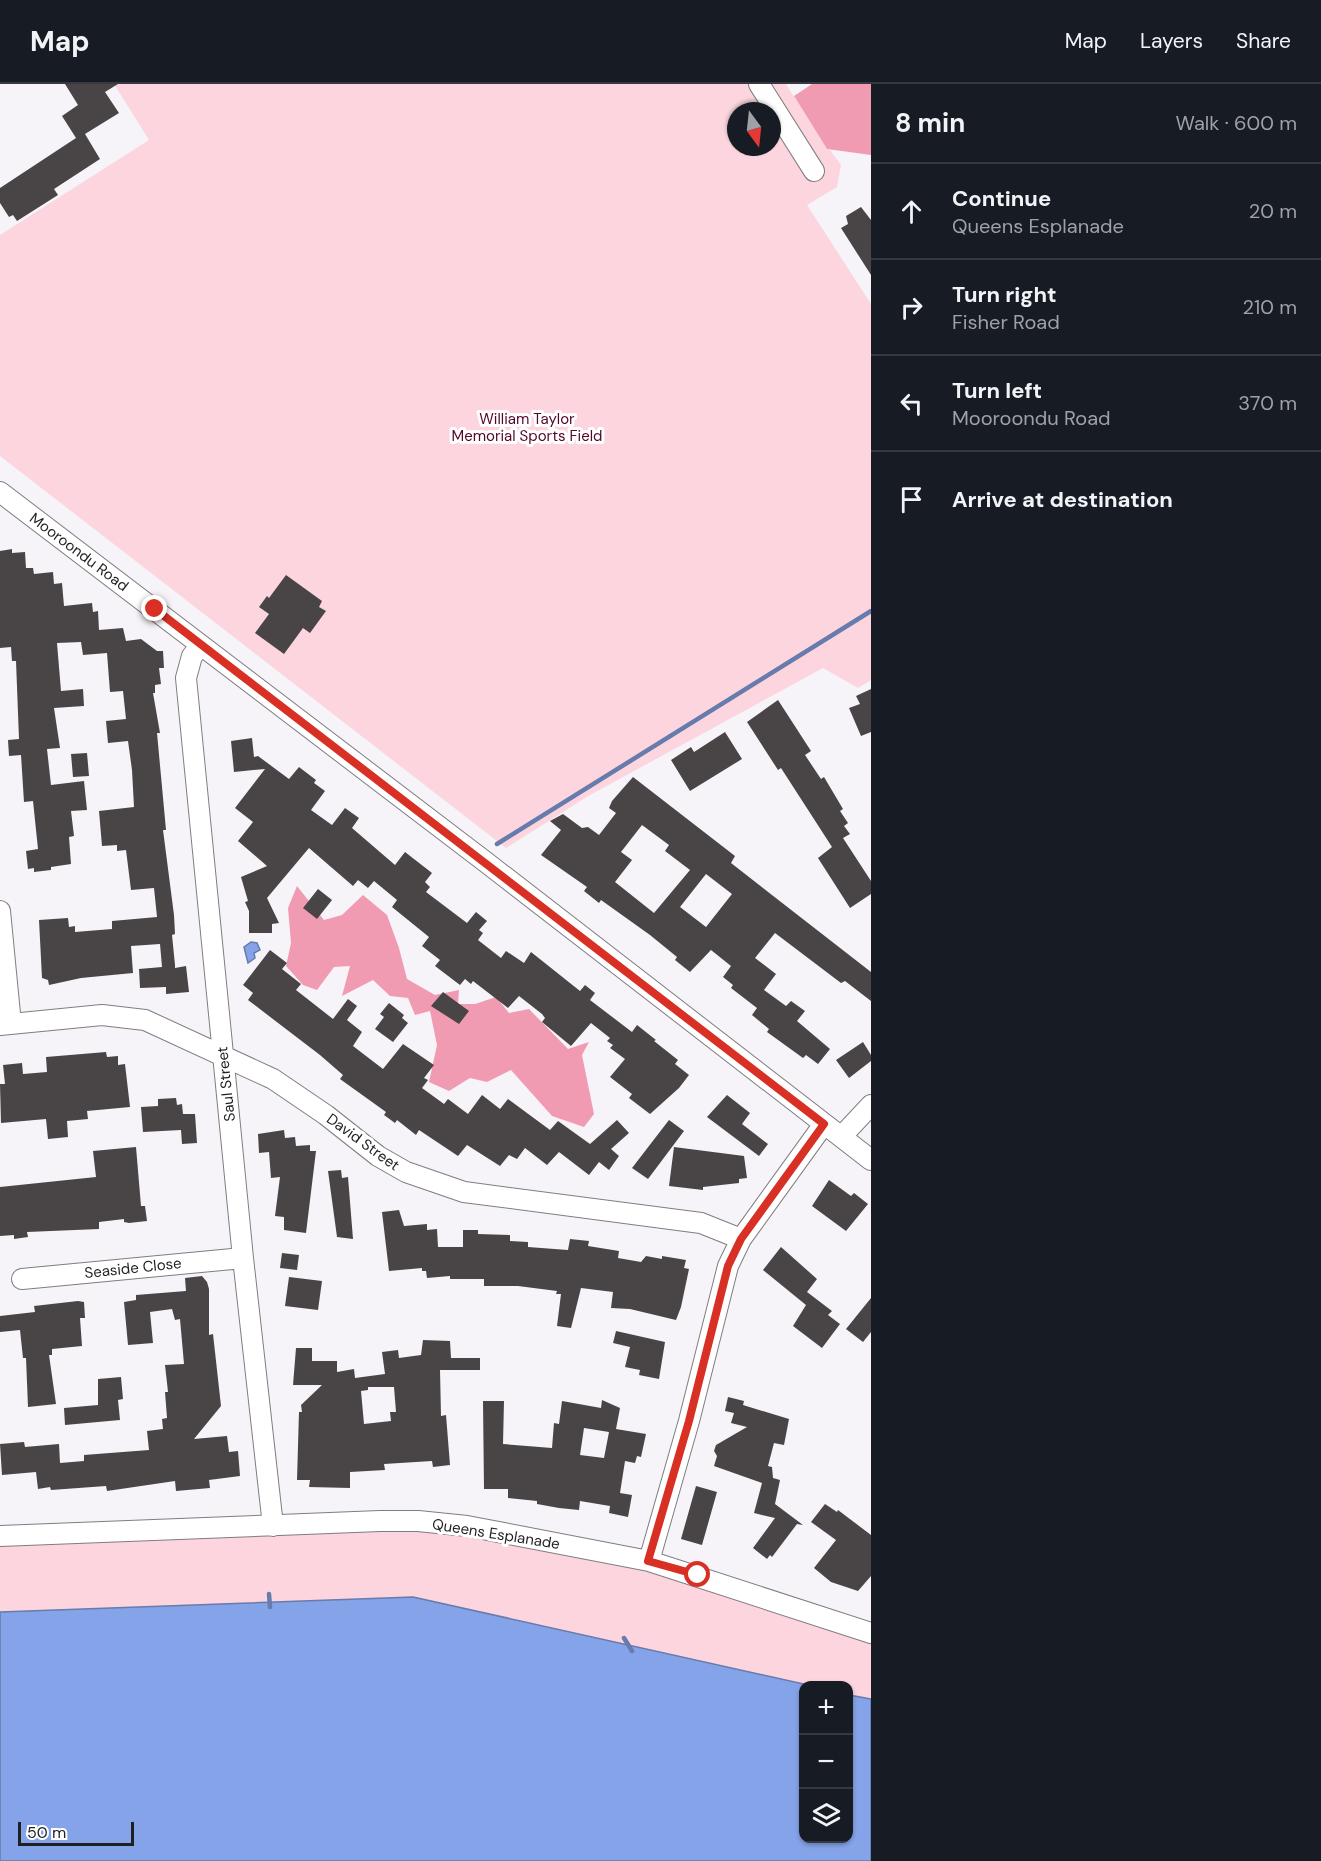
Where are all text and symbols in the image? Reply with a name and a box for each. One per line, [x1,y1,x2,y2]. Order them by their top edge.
text: Map [30,23,90,60]
text: Map [1065,27,1107,55]
text: Layers [1140,27,1203,55]
text: Share [1236,27,1291,55]
north arrow [727,102,781,156]
text: 8 min [895,106,965,140]
text: Walk · 600 m [1176,110,1297,136]
text: Continue [952,184,1051,213]
icon: ahead [895,195,928,228]
text: 20 m [1249,198,1297,224]
text: Queens Esplanade [952,213,1124,239]
text: Turn right [952,280,1057,309]
icon: right [895,291,928,324]
text: 210 m [1242,294,1297,320]
text: Fisher Road [952,309,1060,335]
text: Turn left [952,376,1042,405]
icon: left [895,387,928,420]
text: 370 m [1238,390,1297,416]
text: Mooroondu Road [952,405,1111,431]
park label: William Taylor Memorial Sports Field [452,409,602,446]
icon: arrive [895,483,928,516]
text: Arrive at destination [952,485,1173,514]
street label: Mooroondu Road [25,508,133,596]
route end [141,595,167,621]
street label: Saul Street [212,1045,240,1122]
street label: David Street [322,1109,404,1175]
street label: Seaside Close [83,1253,183,1283]
street label: Queens Esplanade [431,1514,561,1554]
route start [684,1561,710,1587]
map controls [799,1681,853,1843]
button: + [799,1681,853,1735]
button: − [799,1735,853,1789]
button: layers [799,1789,853,1843]
scale bar [18,1819,134,1846]
text: 50 m [27,1822,66,1843]

